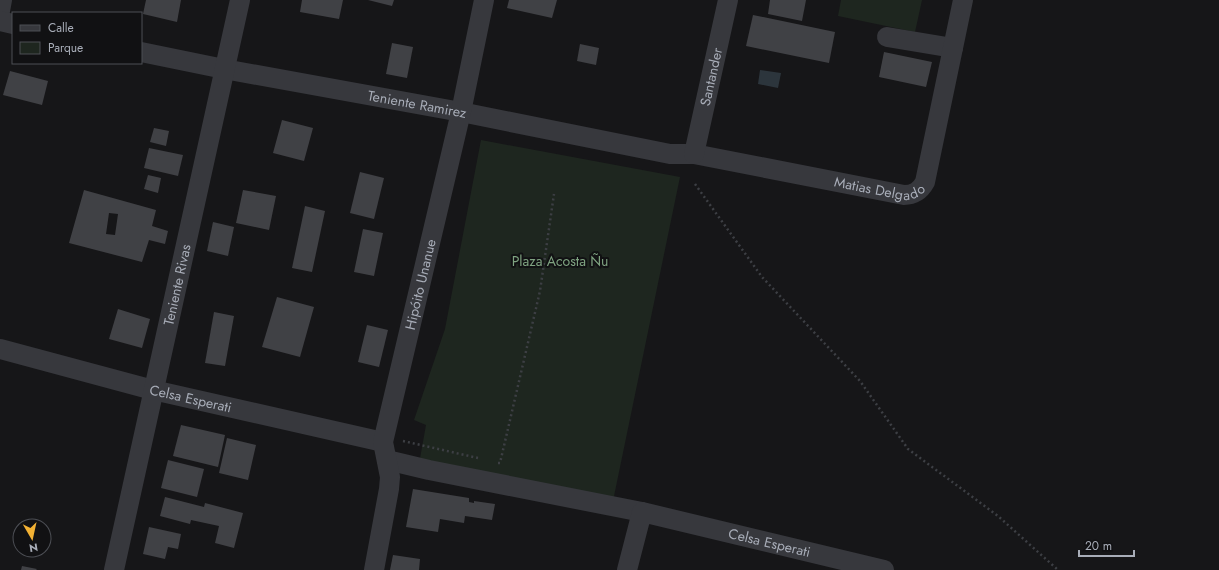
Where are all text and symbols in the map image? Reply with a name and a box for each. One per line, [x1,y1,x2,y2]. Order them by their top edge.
legend [12,12,142,64]
text: Calle [48,19,74,37]
text: Parque [48,39,83,57]
street label: Santander [695,46,727,108]
street label: Teniente Ramirez [366,85,469,123]
street label: Matias Delgado [833,172,930,205]
street label: Hipóito Unanue [400,237,441,332]
street label: Teniente Rivas [158,242,196,327]
park label: Plaza Acosta Ñu [512,251,608,271]
street label: Celsa Esperati [148,380,234,418]
north arrow [12,518,52,558]
street label: Celsa Esperati [726,523,813,562]
scale bar [1079,532,1134,558]
text: 20 m [1085,537,1112,555]
text: N [28,539,39,556]

